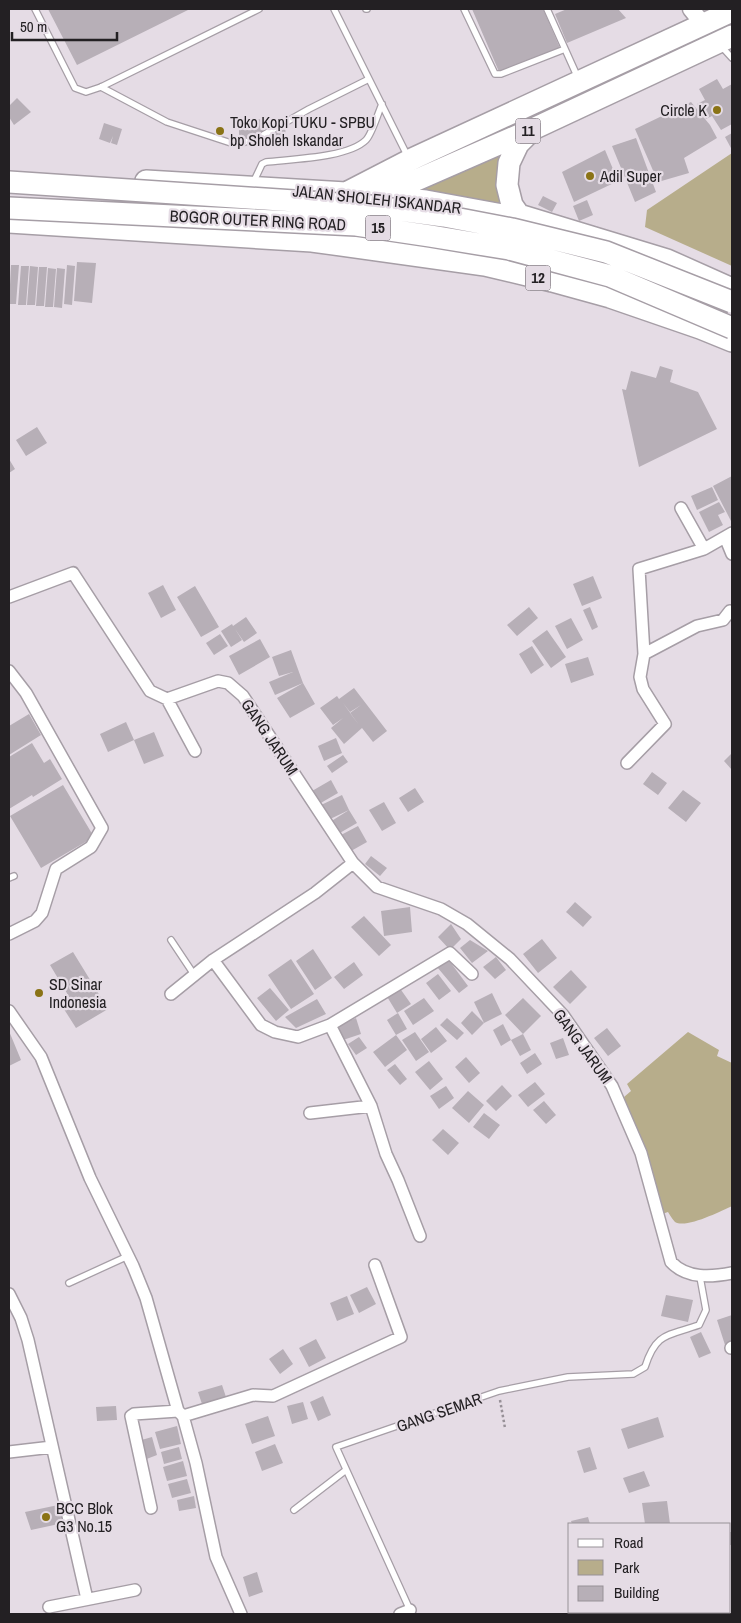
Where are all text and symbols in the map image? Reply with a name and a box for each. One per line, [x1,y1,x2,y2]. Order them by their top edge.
scale bar [12,10,118,42]
text: 50 m [20,16,47,37]
place label: Circle K [660,99,707,121]
marker: Circle K [711,104,723,116]
place label: Toko Kopi TUKU - SPBU bp Sholeh Iskandar [230,111,375,151]
road number: 11 [516,118,540,144]
marker: Toko Kopi TUKU - SPBU bp Sholeh Iskandar [214,125,226,137]
place label: Adil Super [599,165,662,187]
marker: Adil Super [584,170,596,182]
street label: JALAN SHOLEH ISKANDAR [292,179,463,219]
street label: BOGOR OUTER RING ROAD [169,204,347,236]
road number: 15 [366,216,390,240]
road number: 12 [526,266,550,290]
street label: GANG JARUM [236,695,304,779]
place label: SD Sinar Indonesia [49,973,107,1013]
marker: SD Sinar Indonesia [33,987,45,999]
street label: GANG JARUM [548,1004,618,1088]
street label: GANG SEMAR [393,1387,485,1437]
place label: BCC Blok G3 No.15 [56,1497,113,1537]
marker: BCC Blok G3 No.15 [40,1511,52,1523]
legend [568,1523,731,1613]
text: Road [614,1532,643,1553]
text: Park [614,1557,640,1578]
text: Building [614,1582,659,1603]

